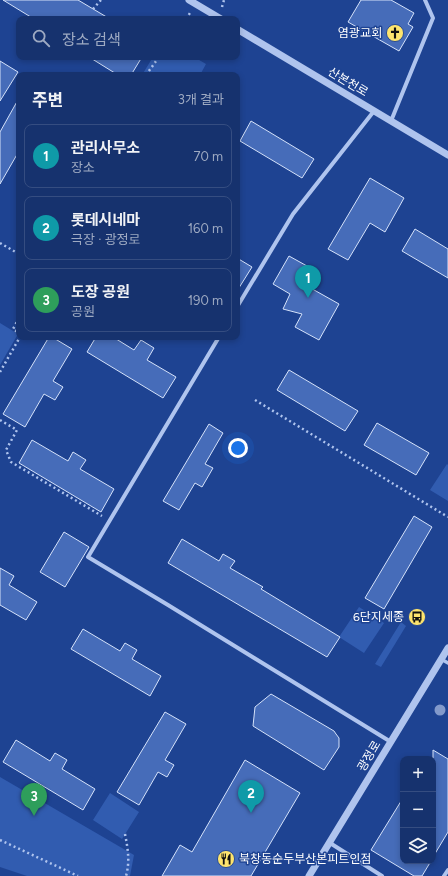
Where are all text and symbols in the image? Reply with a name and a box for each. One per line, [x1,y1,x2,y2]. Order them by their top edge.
search box [16,16,240,60]
church icon: 염광교회 [385,23,405,43]
place label: 염광교회 [338,26,382,40]
icon: search [30,27,52,49]
text: 장소 검색 [62,31,121,49]
street label: 산본천로 [325,65,371,99]
text: 주변 [32,90,63,110]
text: 3개 결과 [178,92,224,107]
text: 관리사무소 [71,139,140,157]
text: 1 [43,149,49,164]
text: 70 m [193,149,223,164]
text: 장소 [71,160,95,175]
text: 롯데시네마 [71,211,140,229]
text: 2 [42,221,50,236]
text: 160 m [188,221,223,236]
text: 극장 · 광정로 [71,232,141,247]
pin: 1 [295,265,321,298]
text: 도장 공원 [71,283,130,301]
text: 3 [42,293,50,308]
text: 190 m [188,293,223,308]
text: 공원 [71,304,95,319]
your location [228,438,248,458]
bus stop icon: 6단지세종 [407,607,427,627]
place label: 6단지세종 [353,610,404,624]
street label: 광정로 [354,738,384,774]
map controls [400,756,436,864]
button: + [400,756,436,792]
pin: 2 [238,780,264,813]
pin: 3 [21,783,47,816]
button: − [400,792,436,828]
button: layers [400,828,436,864]
restaurant icon: 북창동순두부산본피트인점 [216,849,236,869]
place label: 북창동순두부산본피트인점 [239,852,371,866]

